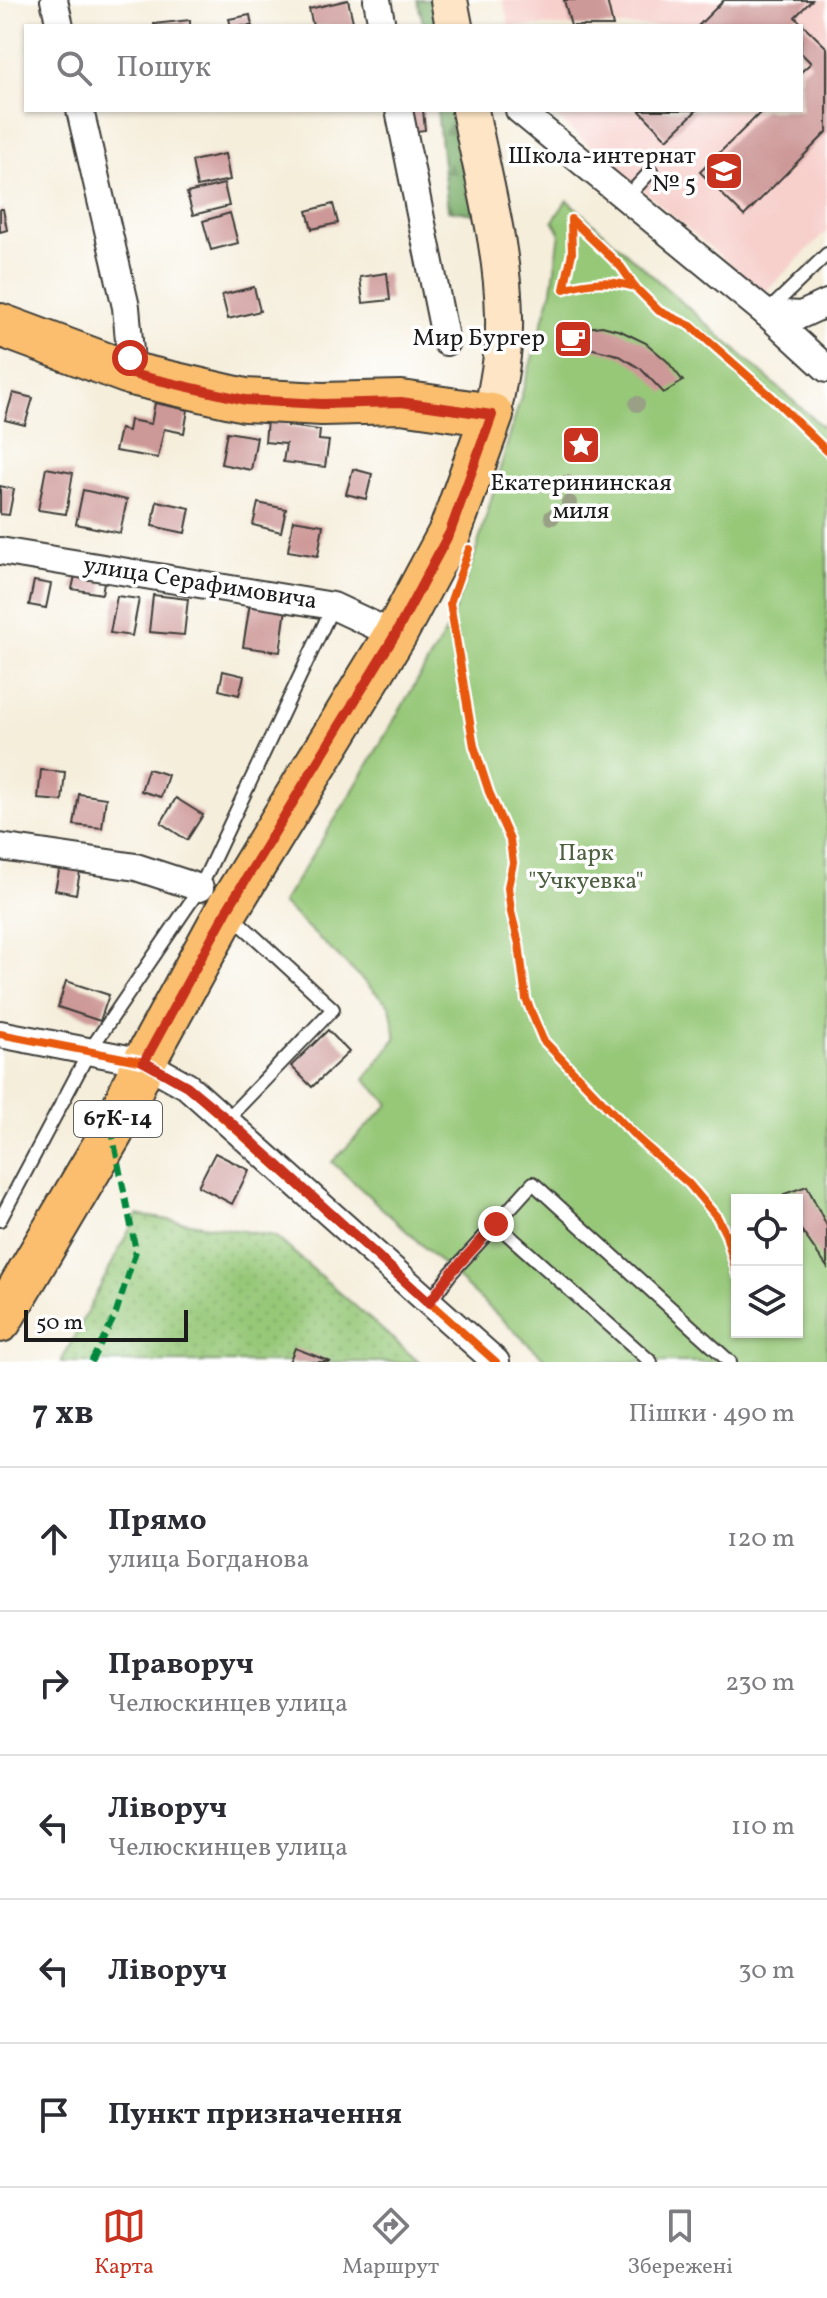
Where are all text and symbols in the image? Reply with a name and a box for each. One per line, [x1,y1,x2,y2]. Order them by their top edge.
search box [24,24,803,112]
icon: search [52,46,96,90]
text: Пошук [116,47,211,89]
place label: Школа-интернат № 5 [508,140,696,202]
school or university icon: Школа-интернат № 5 [703,150,745,192]
cafe icon: Мир Бургер [552,318,594,360]
place label: Мир Бургер [413,322,545,356]
route start [112,340,148,376]
place icon: Екатерининская миля [560,424,602,466]
place label: Екатерининская миля [490,467,672,529]
street label: улица Серафимовича [80,549,320,619]
park label: Парк "Учкуевка" [528,837,644,899]
road number: 67К-14 [74,1101,162,1137]
map controls [731,1194,803,1338]
button: locate [731,1194,803,1266]
route end [478,1206,514,1242]
button: layers [731,1266,803,1338]
scale bar [24,1306,188,1342]
text: 50 m [36,1308,83,1339]
text: 7 хв [32,1391,94,1438]
text: Пішки · 490 m [628,1396,795,1432]
text: Прямо [108,1500,207,1542]
icon: ahead [32,1517,76,1561]
text: 120 m [727,1521,795,1557]
text: улица Богданова [108,1542,309,1578]
text: Праворуч [108,1644,254,1686]
icon: right [32,1661,76,1705]
text: 230 m [725,1665,795,1701]
text: Челюскинцев улица [108,1686,348,1722]
text: Ліворуч [108,1788,227,1830]
icon: left [32,1805,76,1849]
text: 110 m [731,1809,795,1845]
text: Челюскинцев улица [108,1830,348,1866]
icon: left [32,1949,76,1993]
text: Ліворуч [108,1950,227,1992]
text: 30 m [738,1953,795,1989]
icon: arrive [32,2093,76,2137]
text: Пункт призначення [108,2094,402,2136]
tab: Карта [94,2204,154,2283]
tab: Маршрут [342,2204,439,2283]
tab: Збережені [628,2204,733,2283]

